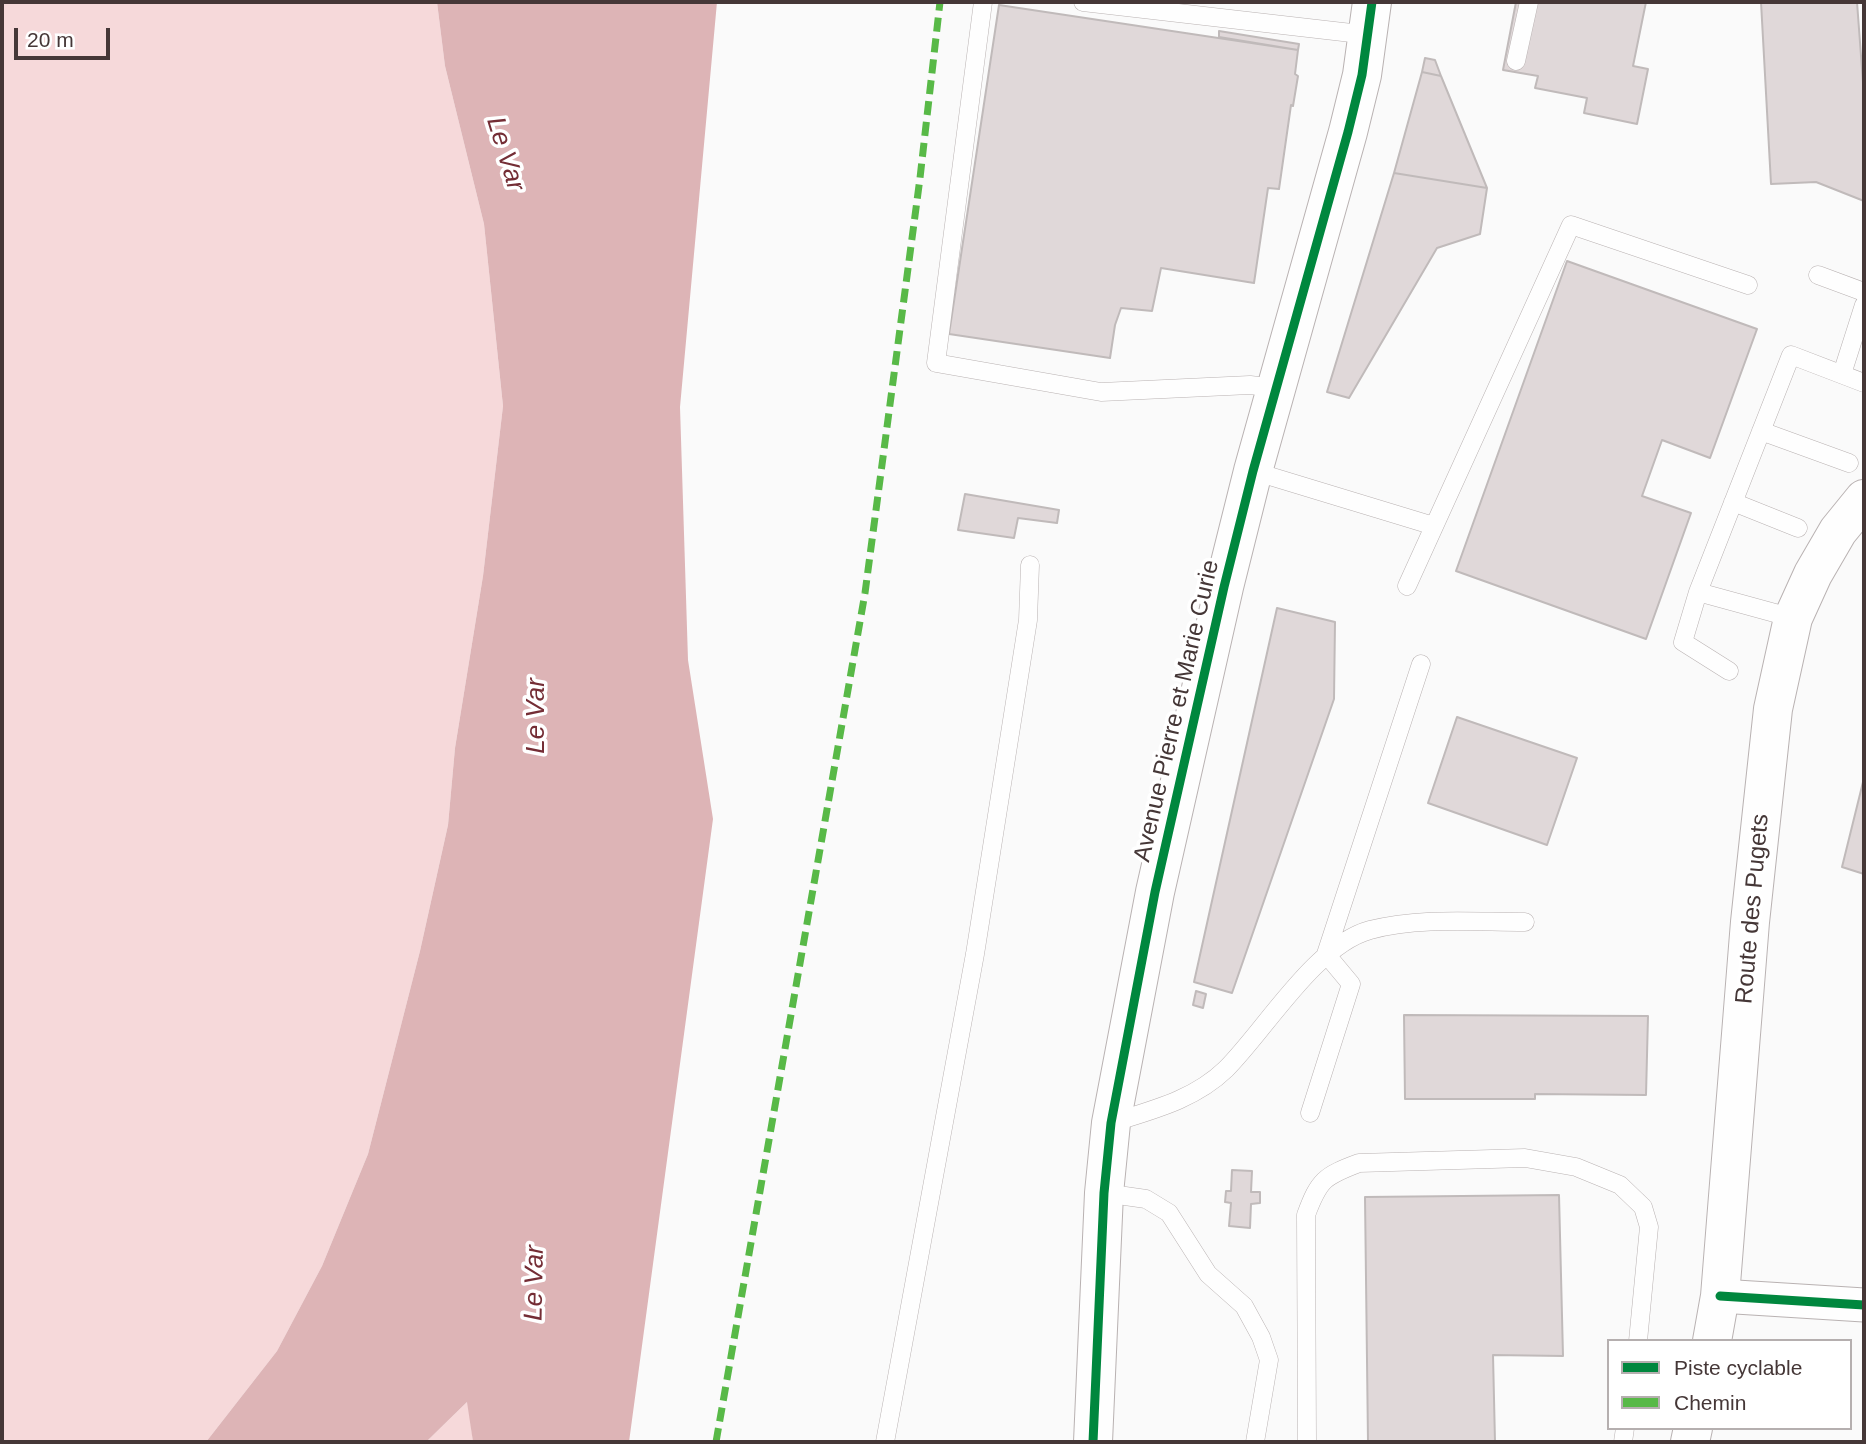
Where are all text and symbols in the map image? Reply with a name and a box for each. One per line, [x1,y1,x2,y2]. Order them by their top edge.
scale bar [18,14,114,58]
text: 20 m [27,28,74,51]
water label: Le Var [479,113,531,195]
street label: Avenue Pierre et Marie Curie [1128,557,1226,865]
water label: Le Var [521,678,553,754]
street label: Route des Pugets [1730,813,1776,1005]
water label: Le Var [519,1245,551,1321]
legend [1607,1339,1852,1430]
text: Piste cyclable [1674,1356,1802,1379]
text: Chemin [1674,1391,1746,1414]

